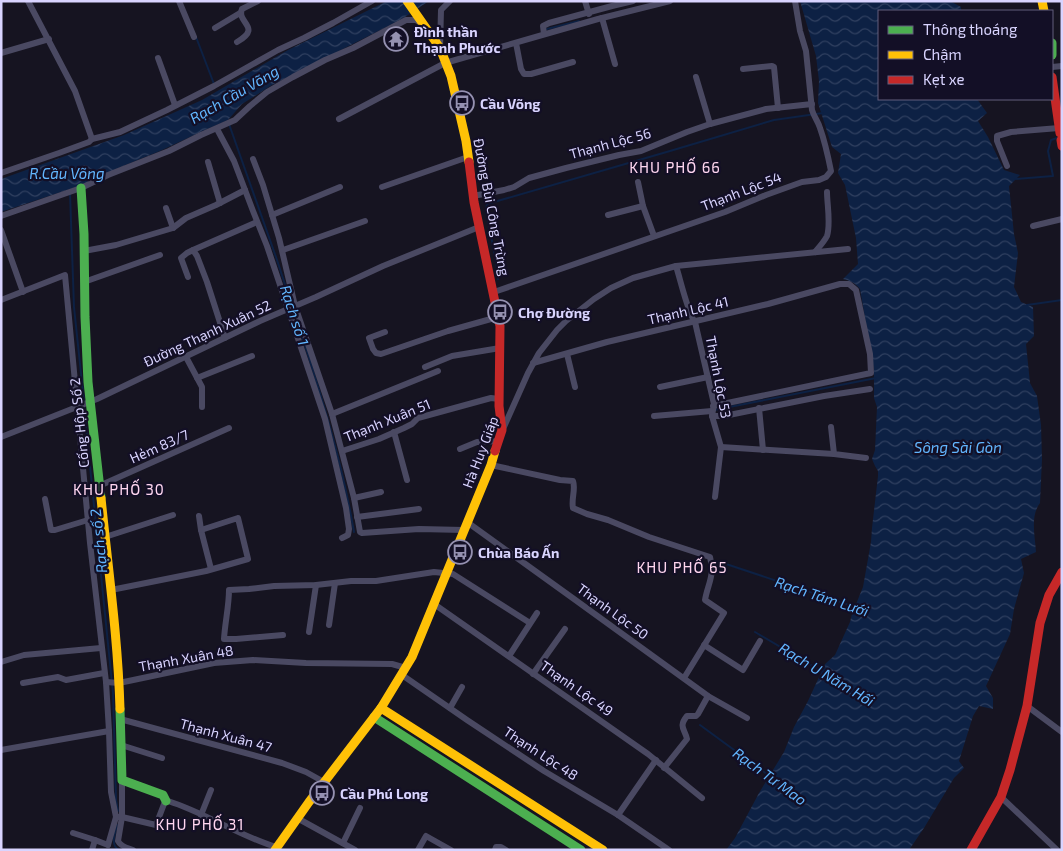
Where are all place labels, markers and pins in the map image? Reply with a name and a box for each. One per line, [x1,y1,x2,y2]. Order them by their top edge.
place label: Đình thần Thạnh Phước [414,23,501,56]
temple icon: Đình thần Thạnh Phước [383,26,409,52]
bus stop icon: Cầu Võng [449,90,475,116]
place label: Cầu Võng [480,95,540,112]
bus stop icon: Chợ Đường [487,299,513,325]
place label: Chợ Đường [518,304,590,321]
bus stop icon: Chùa Báo Ấn [447,539,473,565]
place label: Chùa Báo Ấn [478,543,559,561]
bus stop icon: Cầu Phú Long [309,780,335,806]
place label: Cầu Phú Long [340,785,428,802]

